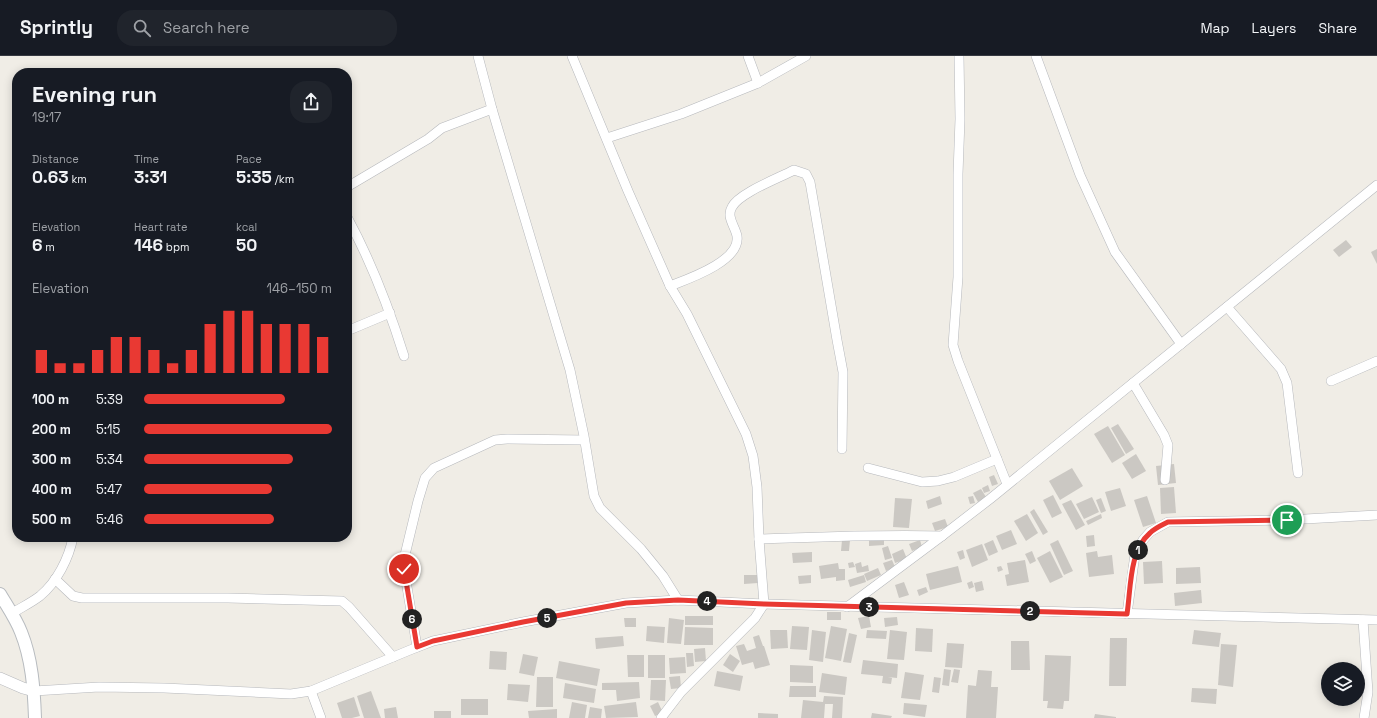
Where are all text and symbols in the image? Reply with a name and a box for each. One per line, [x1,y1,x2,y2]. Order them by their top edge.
search box [117,10,397,46]
text: Sprintly [20,15,93,40]
icon: search [131,17,153,39]
text: Search here [163,18,250,37]
text: Map [1200,19,1230,37]
text: Layers [1252,19,1296,37]
text: Share [1318,19,1357,37]
text: Evening run [32,80,157,108]
button: share [290,81,332,123]
text: 19:17 [32,109,61,126]
text: Distance [32,152,79,166]
text: Time [134,152,159,166]
text: Pace [236,152,262,166]
text: 0.63 [32,166,69,188]
text: 3:31 [134,166,167,188]
text: 5:35 [236,166,272,188]
text: km [69,172,87,186]
text: /km [272,172,294,186]
text: Elevation [32,220,80,234]
text: Heart rate [134,220,187,234]
text: kcal [236,220,257,234]
text: 6 [32,234,43,256]
text: 146 [134,234,163,256]
text: 50 [236,234,257,256]
text: m [43,240,55,254]
text: bpm [163,240,189,254]
text: Elevation [32,280,89,297]
text: 146–150 m [267,280,332,297]
text: 100 m [32,391,69,408]
text: 5:39 [96,391,123,408]
text: 200 m [32,421,71,438]
text: 5:15 [96,421,120,438]
text: 300 m [32,451,71,468]
text: 5:34 [96,451,123,468]
text: 400 m [32,481,72,498]
text: 5:47 [96,481,122,498]
pin [1270,503,1304,537]
icon: arrive [1276,509,1298,531]
text: 500 m [32,511,71,528]
text: 5:46 [96,511,123,528]
pin: 1 [1128,540,1148,560]
text: 1 [1136,543,1140,557]
pin [387,552,421,586]
icon: check [393,558,415,580]
pin: 4 [697,591,717,611]
text: 4 [704,594,711,608]
pin: 3 [859,597,879,617]
text: 3 [866,600,872,614]
pin: 2 [1020,601,1040,621]
text: 2 [1027,604,1033,618]
pin: 5 [537,608,557,628]
pin: 6 [402,609,422,629]
text: 5 [544,611,550,625]
text: 6 [409,612,415,626]
map controls [1321,662,1365,706]
button: layers [1321,662,1365,706]

